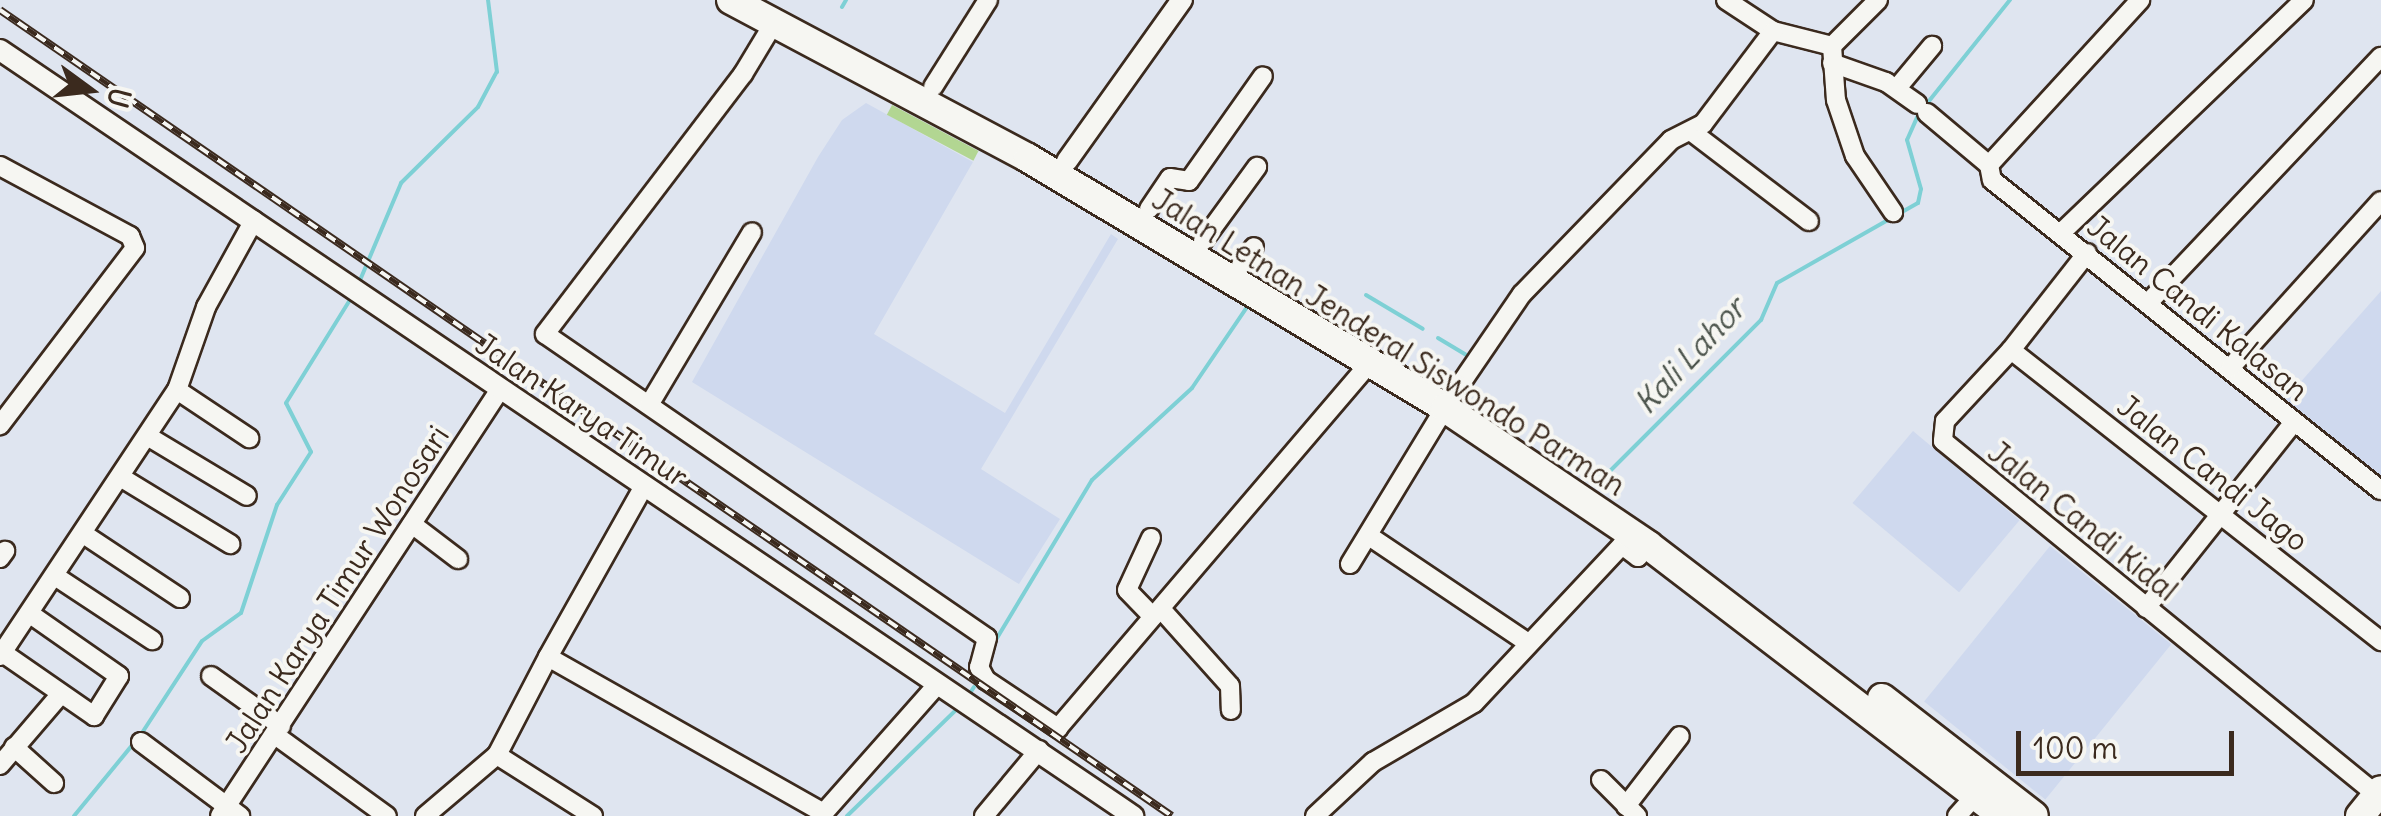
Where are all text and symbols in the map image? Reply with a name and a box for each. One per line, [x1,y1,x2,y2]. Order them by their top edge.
north arrow [40,40,140,140]
text: U [99,84,139,112]
street label: Jalan Letnan Jenderal Siswondo Parman [1146,181,1632,503]
street label: Jalan Candi Kalasan [2080,208,2316,408]
water label: Kali Lahor [1627,290,1753,422]
street label: Jalan Karya Timur [469,326,695,494]
street label: Jalan Candi Jago [2111,387,2315,559]
street label: Jalan Karya Timur Wonosari [218,419,456,759]
street label: Jalan Candi Kidal [1981,434,2185,608]
scale bar [2021,711,2238,773]
text: 100 m [2033,729,2118,767]

